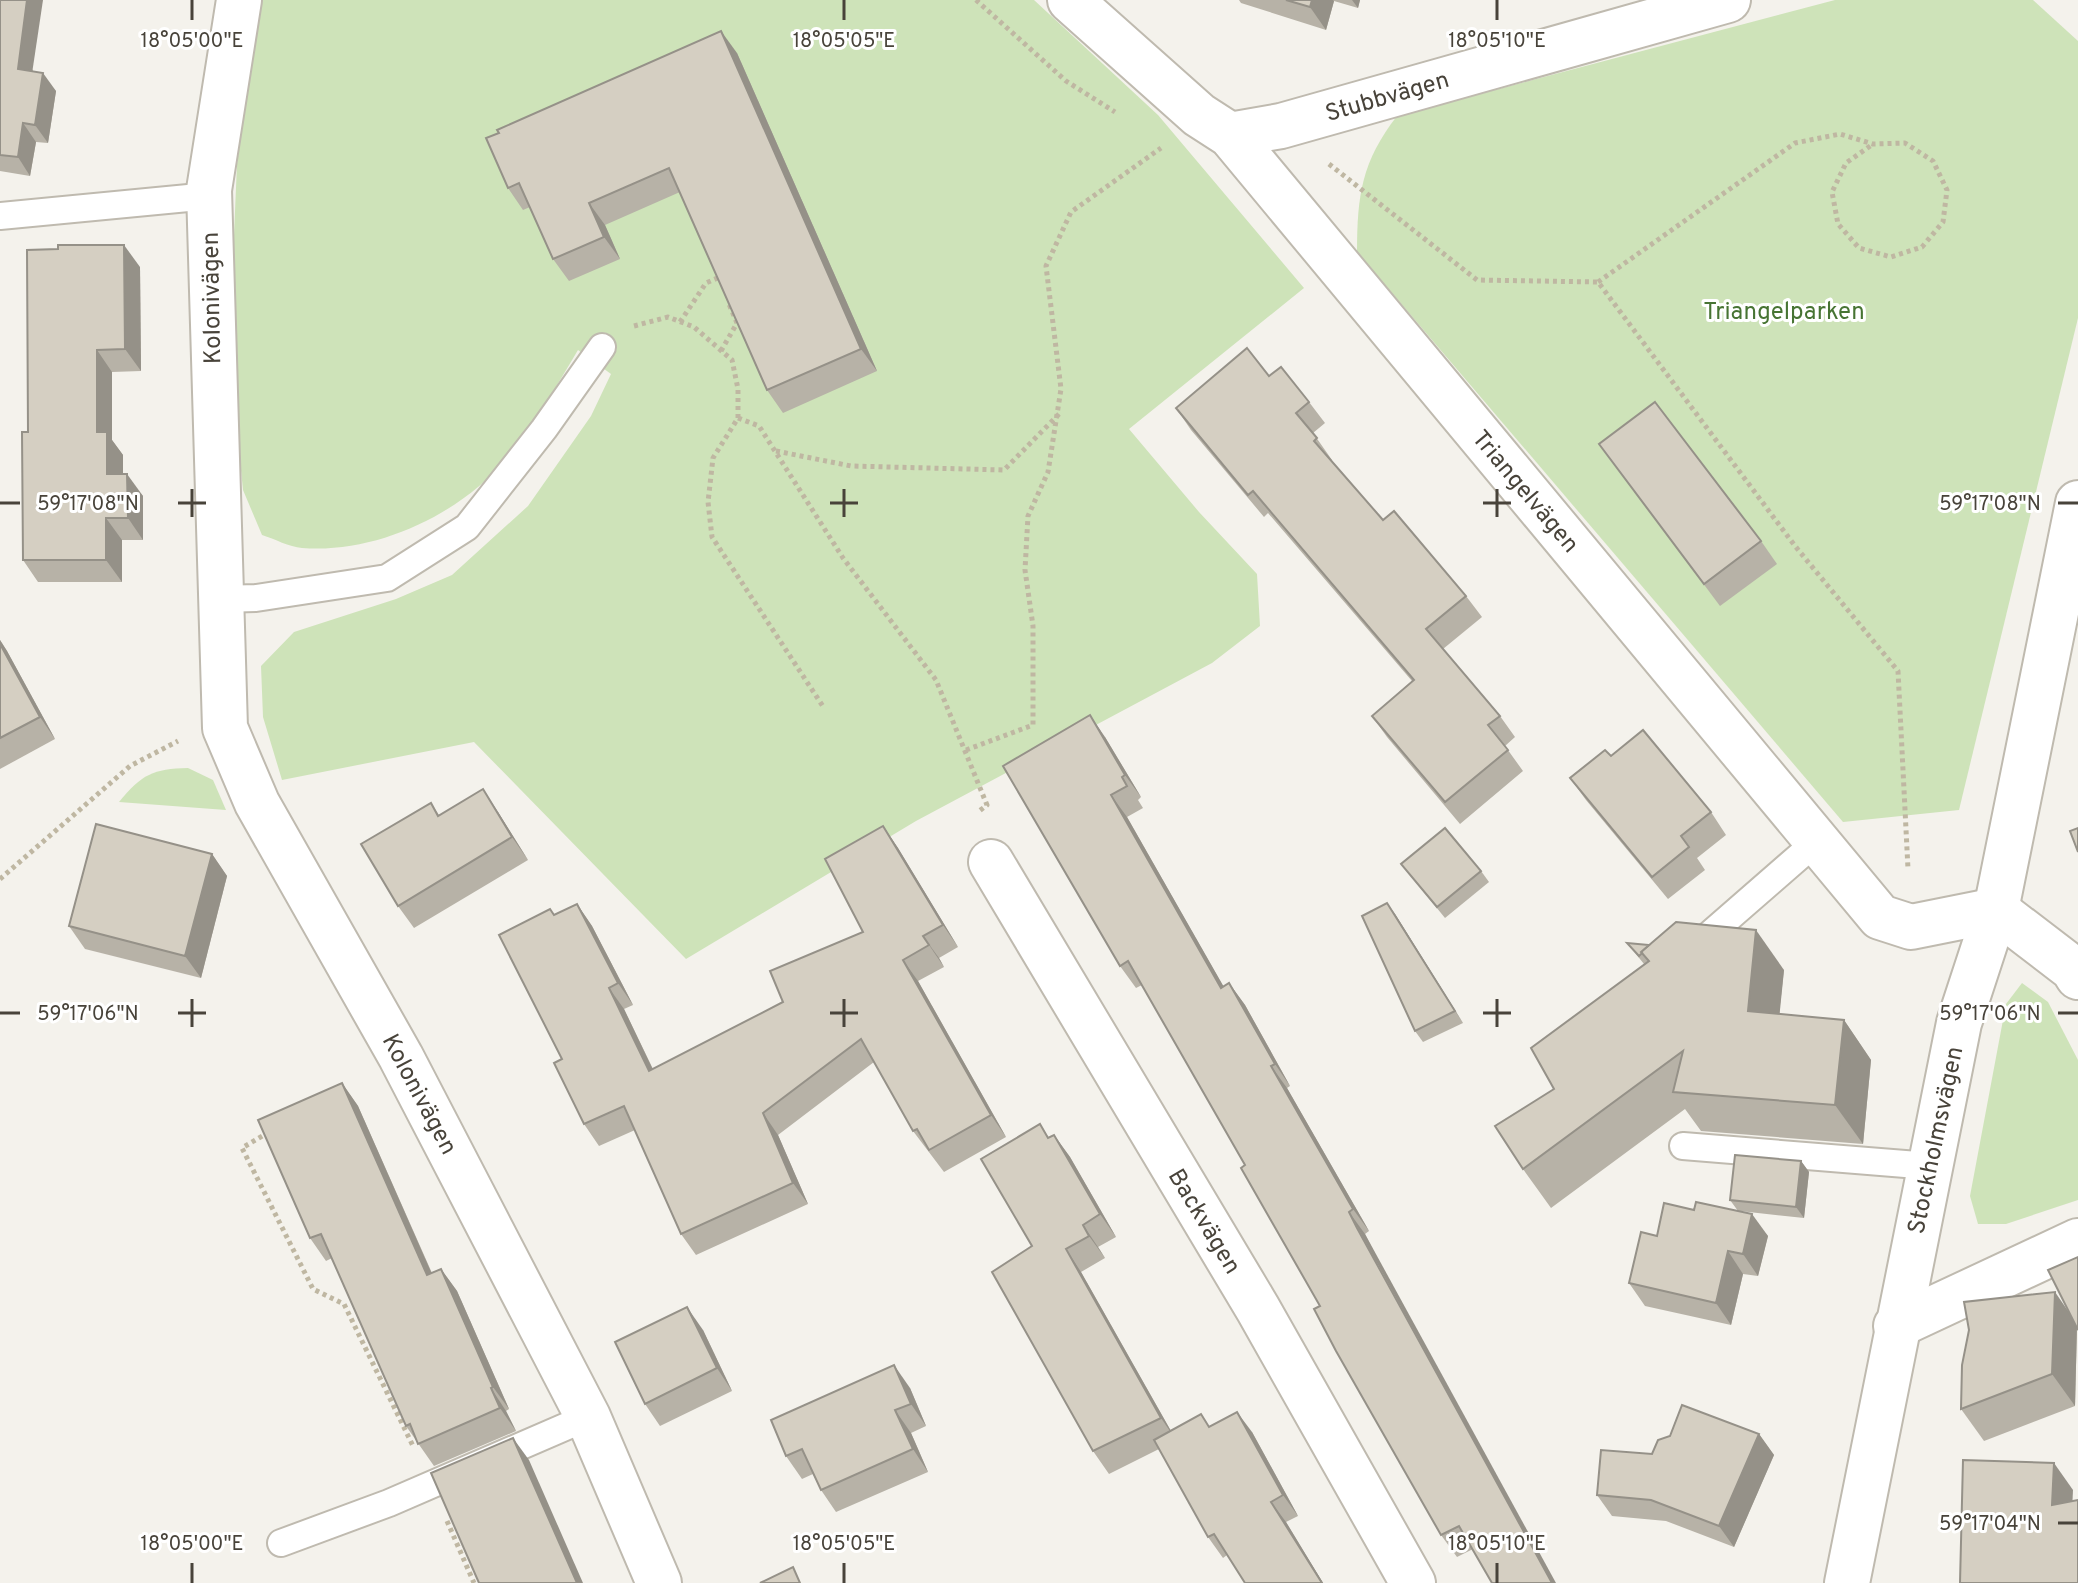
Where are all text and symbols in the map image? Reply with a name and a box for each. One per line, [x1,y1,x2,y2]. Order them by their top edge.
text: 18°05'00"E [141,29,243,55]
text: 18°05'05"E [793,29,895,55]
text: 18°05'10"E [1448,29,1546,55]
street label: Stubbvägen [1322,66,1453,130]
street label: Kolonivägen [197,232,229,364]
park label: Triangelparken [1703,298,1865,328]
street label: Triangelvägen [1464,425,1585,560]
text: 59°17'08"N [37,492,139,518]
text: 59°17'08"N [1939,492,2041,518]
text: 59°17'06"N [37,1002,139,1028]
text: 59°17'06"N [1939,1002,2041,1028]
street label: Kolonivägen [374,1029,463,1160]
street label: Stockholmsvägen [1902,1044,1971,1237]
street label: Backvägen [1160,1164,1246,1280]
text: 59°17'04"N [1939,1512,2041,1538]
text: 18°05'00"E [141,1532,243,1558]
text: 18°05'05"E [793,1532,895,1558]
text: 18°05'10"E [1448,1532,1546,1558]

